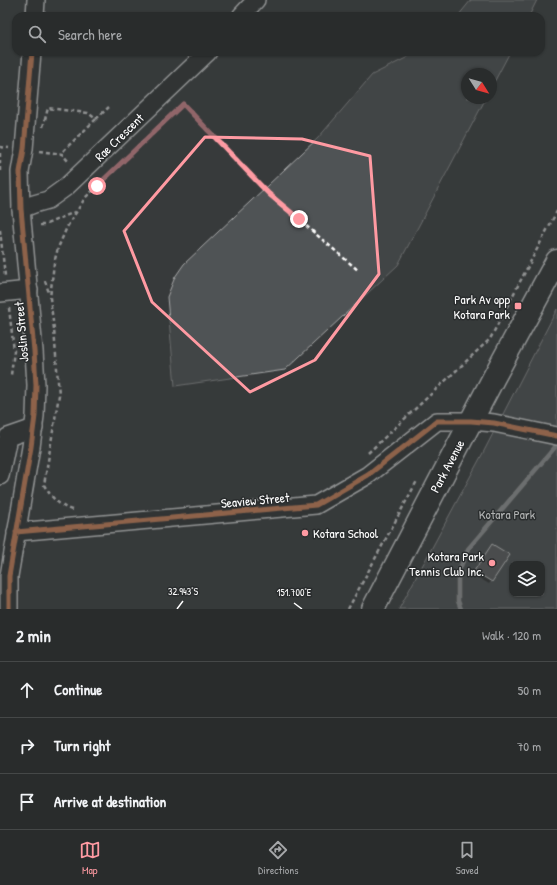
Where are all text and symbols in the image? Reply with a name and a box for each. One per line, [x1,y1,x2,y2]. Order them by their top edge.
search box [12,12,545,56]
icon: search [26,23,48,45]
text: Search here [58,24,122,45]
north arrow [461,68,497,104]
street label: Rae Crescent [90,109,148,165]
route start [88,177,106,195]
route end [290,210,308,228]
place label: Park Av opp Kotara Park [454,290,511,323]
street label: Joslin Street [9,301,33,363]
marker: Park Av opp Kotara Park [513,301,523,311]
street label: Park Avenue [426,436,468,496]
street label: Seaview Street [220,488,291,512]
park label: Kotara Park [479,505,536,523]
place label: Kotara School [313,524,379,542]
marker: Kotara School [300,528,310,538]
place label: Kotara Park Tennis Club Inc. [409,547,485,580]
marker: Kotara Park Tennis Club Inc. [487,558,497,568]
map controls [509,561,545,597]
button: layers [509,561,545,597]
text: 32.943°S [168,585,198,598]
text: 151.700°E [277,586,312,599]
text: 2 min [16,624,51,647]
text: Walk · 120 m [482,626,541,644]
icon: ahead [16,679,38,701]
text: Continue [54,679,102,700]
text: 50 m [518,681,541,699]
icon: right [16,735,38,757]
text: Turn right [54,735,110,756]
text: 70 m [517,737,541,755]
icon: arrive [16,791,38,813]
text: Arrive at destination [54,791,166,812]
tab: Map [79,839,101,877]
tab: Directions [258,839,299,877]
tab: Saved [456,839,478,877]

